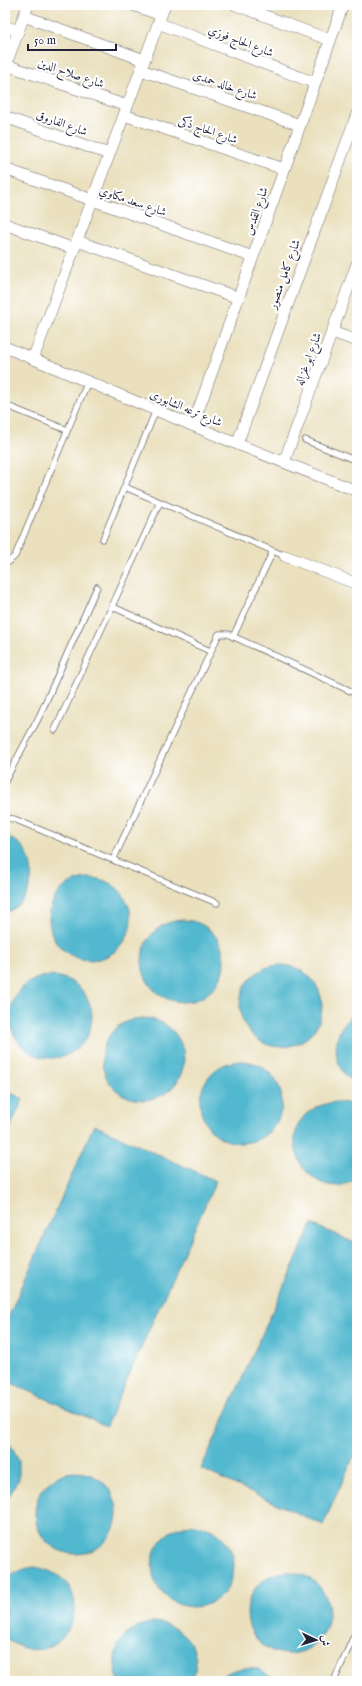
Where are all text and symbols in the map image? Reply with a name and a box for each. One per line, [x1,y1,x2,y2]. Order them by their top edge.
street label: شارع الحاج فوزي [205,22,276,64]
scale bar [28,26,116,52]
text: 50 m [34,33,56,48]
street label: شارع صلاح الدين [35,55,106,95]
street label: شارع خالد حمدى [190,67,259,106]
street label: شارع الفاروق [33,107,90,143]
street label: شارع الحاج ذكى [175,112,240,151]
street label: شارع سعد مكاوي [96,183,169,223]
street label: شارع القدس [241,185,275,238]
street label: شارع كامل منصور [265,237,307,313]
street label: شارع ابو غزاله [292,330,328,389]
street label: شارع ترعه الشابورى [146,386,224,433]
north arrow [296,1620,336,1660]
text: ش [318,1635,332,1647]

